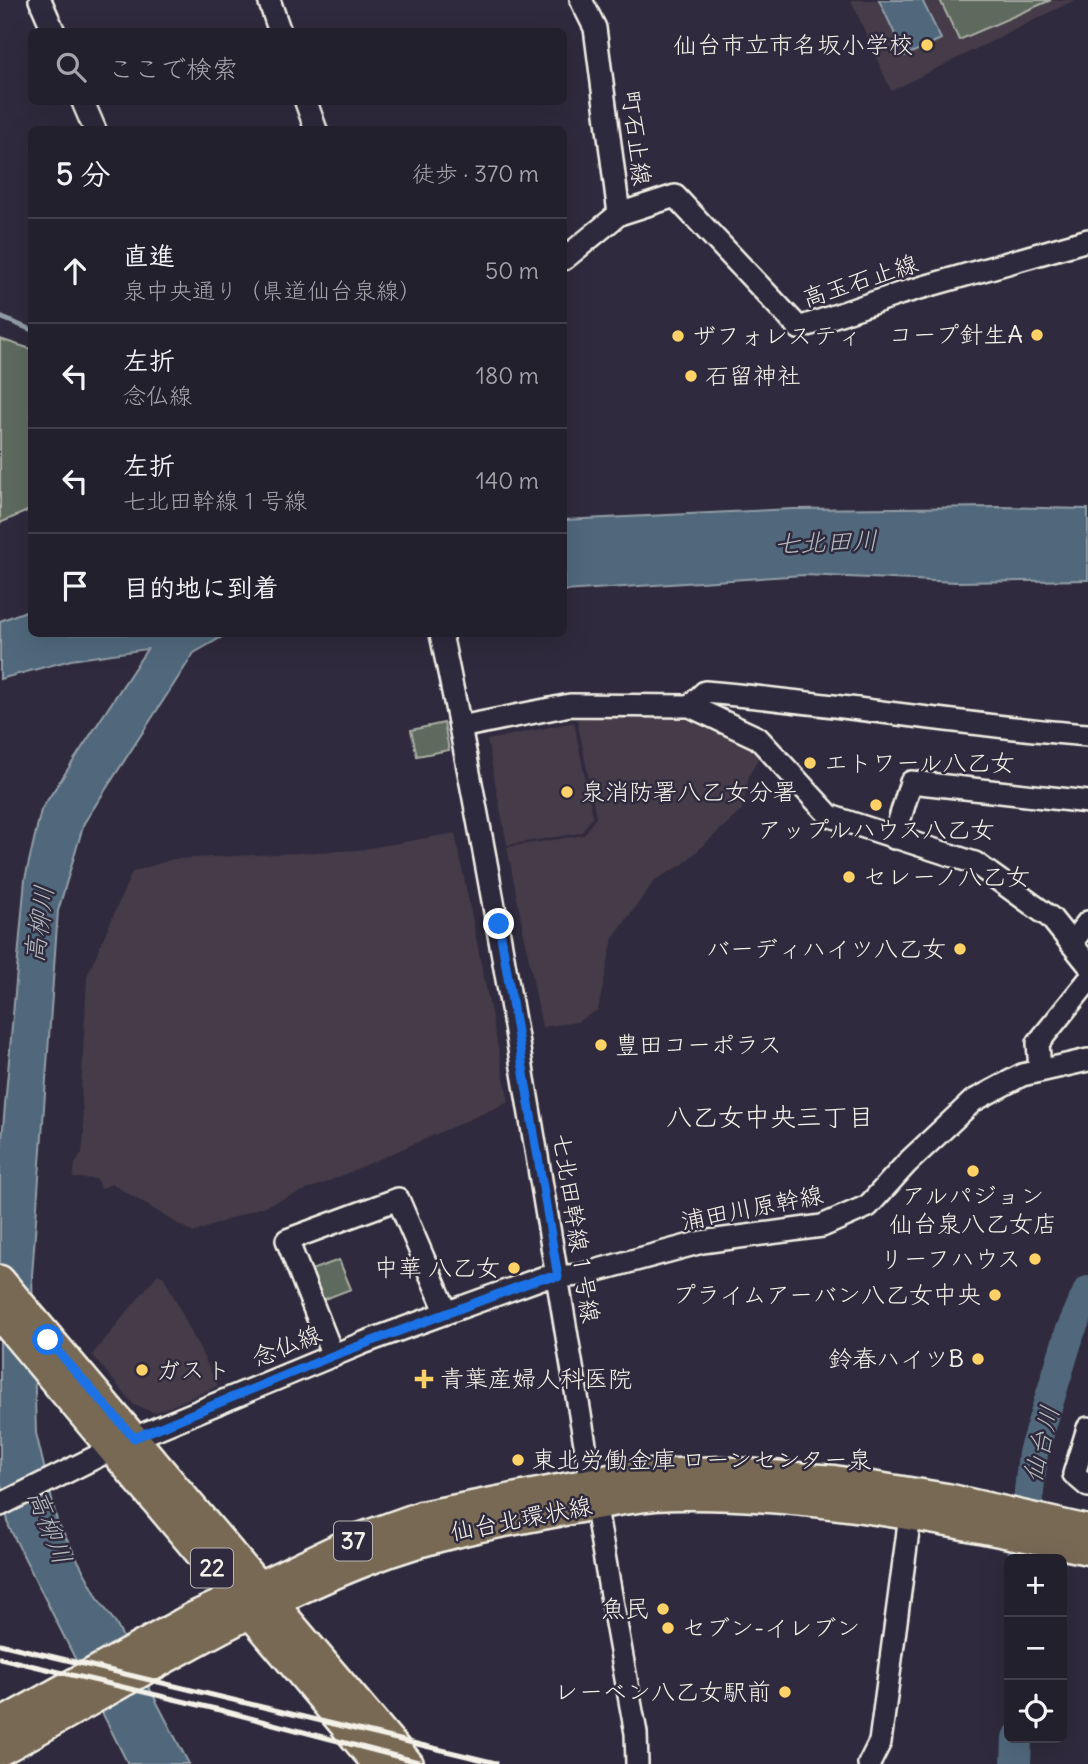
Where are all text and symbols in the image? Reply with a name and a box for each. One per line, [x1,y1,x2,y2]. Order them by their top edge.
search box [28,28,567,105]
place label: 仙台市立市名坂小学校 [673,29,913,59]
marker: 仙台市立市名坂小学校 [919,37,935,53]
icon: search [52,48,90,86]
text: ここで検索 [108,52,238,85]
street label: 町石止線 [616,88,658,187]
text: 5 分 [56,155,110,193]
text: 徒歩 · 370 m [412,159,539,188]
text: 直進 [123,239,175,272]
street label: 高玉石止線 [798,247,921,313]
icon: ahead [56,252,94,290]
text: 50 m [485,256,539,285]
text: 泉中央通り（県道仙台泉線） [123,276,422,305]
place label: コープ針生A [889,319,1023,349]
place label: ザフォレスティ [692,320,861,350]
marker: コープ針生A [1029,327,1045,343]
marker: ザフォレスティ [670,328,686,344]
text: 左折 [123,344,175,377]
icon: left [56,357,94,395]
place label: 石留神社 [705,360,801,390]
text: 180 m [476,361,539,390]
marker: 石留神社 [683,368,699,384]
text: 念仏線 [123,381,192,410]
text: 左折 [123,449,175,482]
icon: left [56,462,94,500]
text: 140 m [476,466,539,495]
text: 七北田幹線１号線 [123,486,307,515]
water label: 七北田川 [773,523,879,560]
icon: arrive [56,567,94,605]
text: 目的地に到着 [123,571,279,604]
place label: エトワール八乙女 [824,747,1015,777]
marker: エトワール八乙女 [802,755,818,771]
place label: 泉消防署八乙女分署 [581,776,797,806]
marker: 泉消防署八乙女分署 [559,784,575,800]
marker: アップルハウス八乙女 [868,797,884,813]
place label: アップルハウス八乙女 [757,814,995,844]
place label: セレーノ八乙女 [863,861,1030,891]
marker: セレーノ八乙女 [841,869,857,885]
water label: 高柳川 [17,883,60,965]
route end [483,908,514,939]
place label: バーディハイツ八乙女 [706,933,946,963]
marker: バーディハイツ八乙女 [952,941,968,957]
place label: 豊田コーポラス [615,1029,782,1059]
marker: 豊田コーポラス [593,1037,609,1053]
district label: 八乙女中央三丁目 [666,1100,874,1133]
street label: 七北田幹線１号線 [547,1131,607,1325]
marker: アルパジョン 仙台泉八乙女店 [965,1163,981,1179]
street label: 浦田川原幹線 [678,1179,825,1235]
place label: アルパジョン 仙台泉八乙女店 [889,1180,1057,1238]
place label: リーフハウス [879,1243,1021,1273]
marker: リーフハウス [1027,1251,1043,1267]
place label: 中華 八乙女 [374,1252,500,1282]
marker: 中華 八乙女 [506,1260,522,1276]
place label: プライムアーバン八乙女中央 [672,1279,981,1309]
marker: プライムアーバン八乙女中央 [987,1287,1003,1303]
street label: 念仏線 [248,1318,326,1372]
route start [32,1324,63,1355]
place label: 鈴春ハイツB [828,1343,964,1373]
marker: 鈴春ハイツB [970,1351,986,1367]
place label: ガスト [156,1354,230,1384]
marker: ガスト [134,1362,150,1378]
place label: 青葉産婦人科医院 [440,1363,632,1393]
marker: 青葉産婦人科医院 [414,1369,434,1389]
water label: 仙台川 [1015,1402,1066,1486]
place label: 東北労働金庫 ローンセンター泉 [532,1444,872,1474]
marker: 東北労働金庫 ローンセンター泉 [510,1452,526,1468]
water label: 高柳川 [21,1484,80,1569]
street label: 仙台北環状線 [447,1490,594,1546]
road number: 37 [334,1522,372,1560]
road number: 22 [191,1548,233,1588]
map controls [1004,1554,1067,1743]
button: + [1004,1554,1067,1617]
place label: 魚民 [601,1593,649,1623]
marker: 魚民 [655,1601,671,1617]
place label: セブン-イレブン [682,1612,860,1642]
button: − [1004,1617,1067,1680]
marker: セブン-イレブン [660,1620,676,1636]
place label: レーベン八乙女駅前 [554,1676,771,1706]
button: locate [1004,1680,1067,1743]
marker: レーベン八乙女駅前 [777,1684,793,1700]

